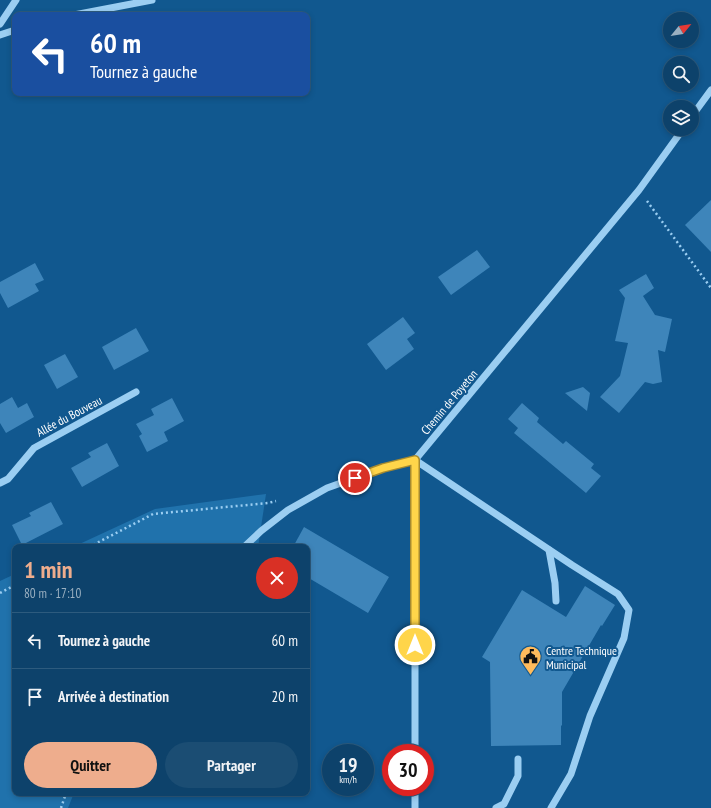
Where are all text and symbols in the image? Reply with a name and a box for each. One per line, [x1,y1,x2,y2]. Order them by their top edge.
north arrow [663,12,699,48]
map controls [663,12,699,136]
text: 60 m [90,24,141,61]
icon: left [24,28,76,80]
button: search [663,56,699,92]
text: Tournez à gauche [90,60,197,83]
button: layers [663,100,699,136]
street label: Chemin de Poyeton [418,367,480,437]
street label: Allée du Bouveau [34,392,104,440]
pin [338,461,372,495]
icon: arrive [344,467,366,489]
text: 1 min [24,554,72,585]
button: close [256,557,298,599]
text: 80 m · 17:10 [24,585,81,602]
position arrow [394,624,436,666]
icon: left [24,630,46,652]
text: Tournez à gauche [58,631,150,650]
text: 60 m [272,631,298,650]
place label: Centre Technique Municipal [546,643,617,672]
public building icon: Centre Technique Municipal [517,644,543,677]
icon: arrive [24,686,46,708]
text: Arrivée à destination [58,687,169,706]
text: 20 m [272,687,298,706]
button: Quitter [24,742,157,788]
button: Partager [165,742,298,788]
speed limit sign: 30 [382,744,434,796]
text: 19 [338,752,358,778]
text: km/h [339,773,357,786]

